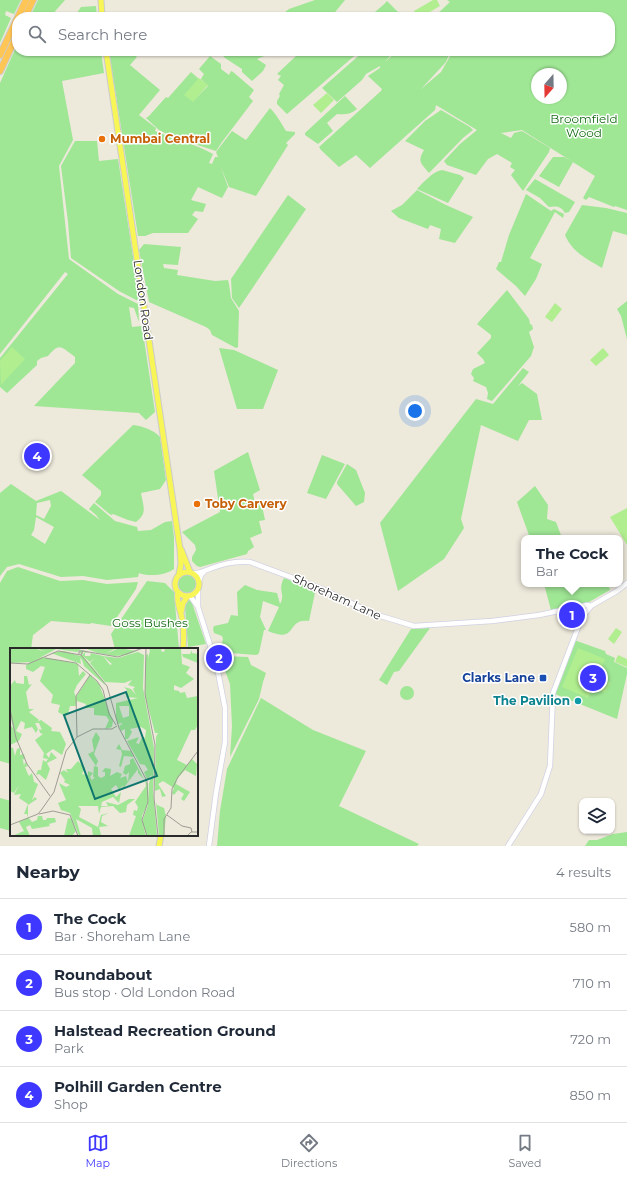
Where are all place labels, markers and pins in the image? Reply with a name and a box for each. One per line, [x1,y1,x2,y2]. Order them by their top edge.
place label: Mumbai Central [110,131,210,146]
marker: Mumbai Central [97,134,107,144]
pin: 4 [24,441,50,471]
place label: Toby Carvery [205,496,287,511]
marker: Toby Carvery [192,499,202,509]
pin: 1 [559,600,585,630]
pin: 2 [206,643,232,673]
pin: 3 [580,663,606,693]
place label: Clarks Lane [462,670,535,685]
marker: Clarks Lane [538,673,548,683]
place label: The Pavilion [493,693,570,708]
marker: The Pavilion [573,696,583,706]

